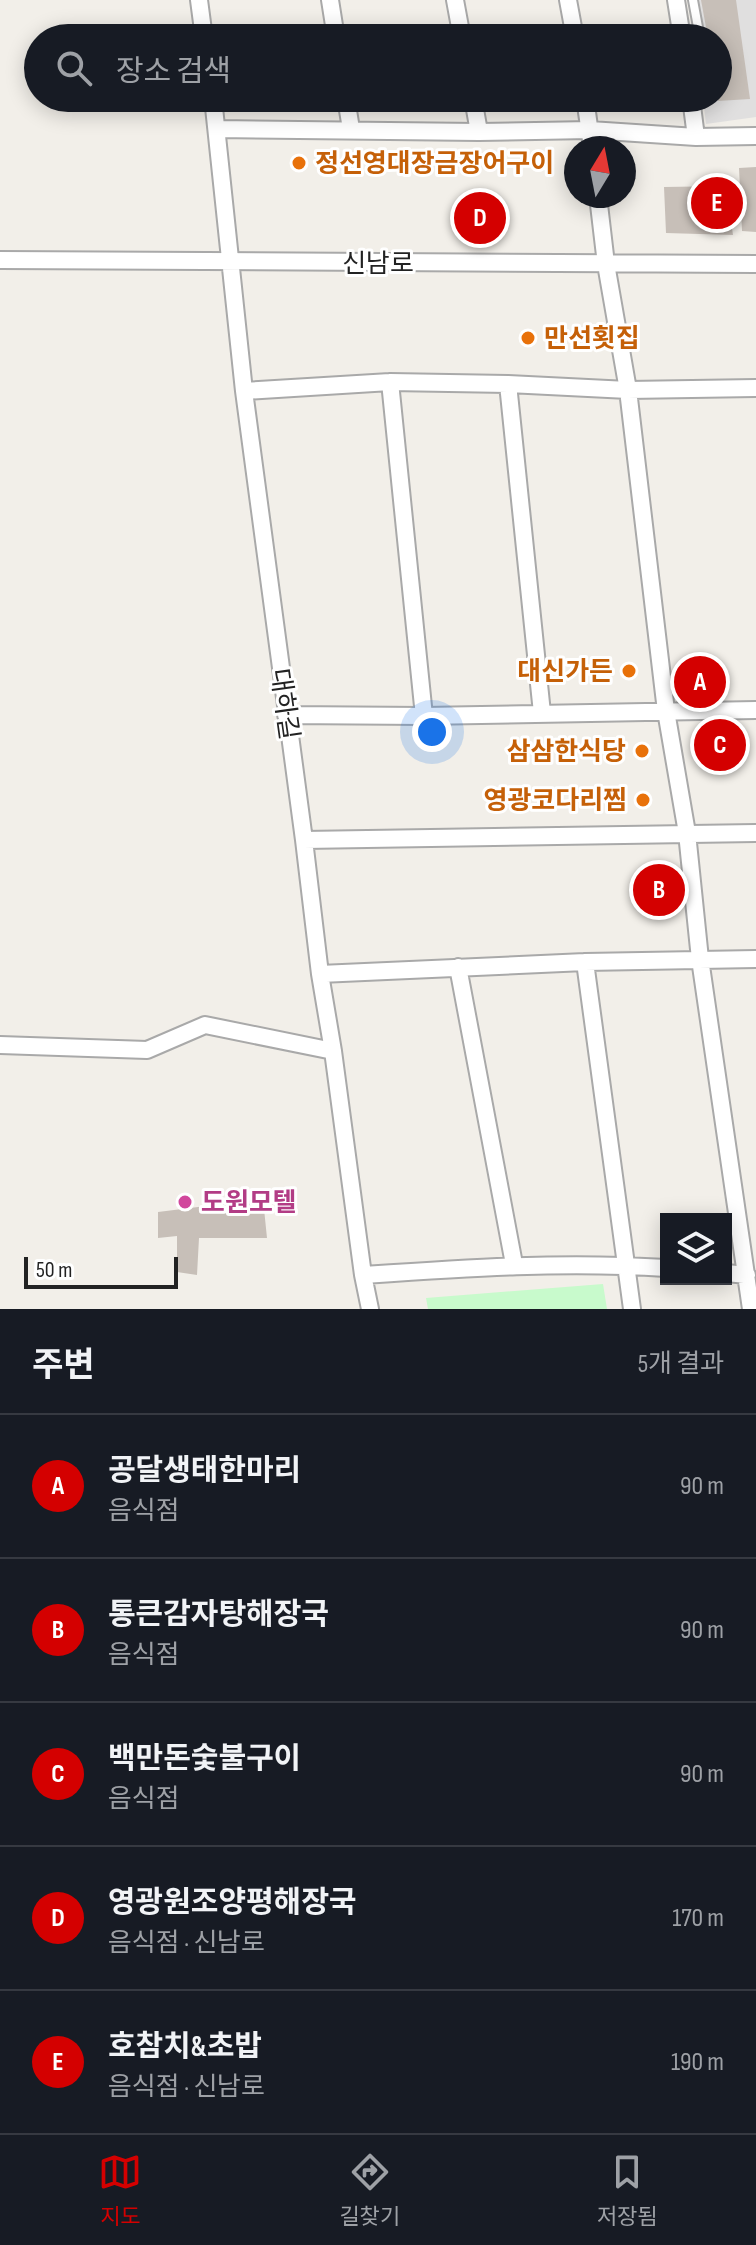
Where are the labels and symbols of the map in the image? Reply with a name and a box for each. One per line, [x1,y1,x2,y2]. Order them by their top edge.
north arrow [564,136,636,208]
place label: 정선영대장금장어구이 [315,149,554,180]
marker: 정선영대장금장어구이 [290,154,308,172]
pin: E [691,173,743,233]
pin: D [454,188,506,248]
street label: 신남로 [342,249,414,280]
place label: 만선횟집 [544,324,640,355]
marker: 만선횟집 [519,329,537,347]
pin: A [674,652,726,712]
place label: 대신가든 [517,657,613,688]
marker: 대신가든 [620,662,638,680]
street label: 대하길 [263,667,304,742]
your location [412,712,452,752]
pin: C [694,715,746,775]
place label: 삼삼한식당 [506,737,626,768]
marker: 삼삼한식당 [633,742,651,760]
place label: 영광코다리찜 [483,786,627,817]
marker: 영광코다리찜 [634,791,652,809]
pin: B [633,860,685,920]
place label: 도원모텔 [201,1188,297,1219]
marker: 도원모텔 [176,1193,194,1211]
scale bar [24,1253,178,1289]

